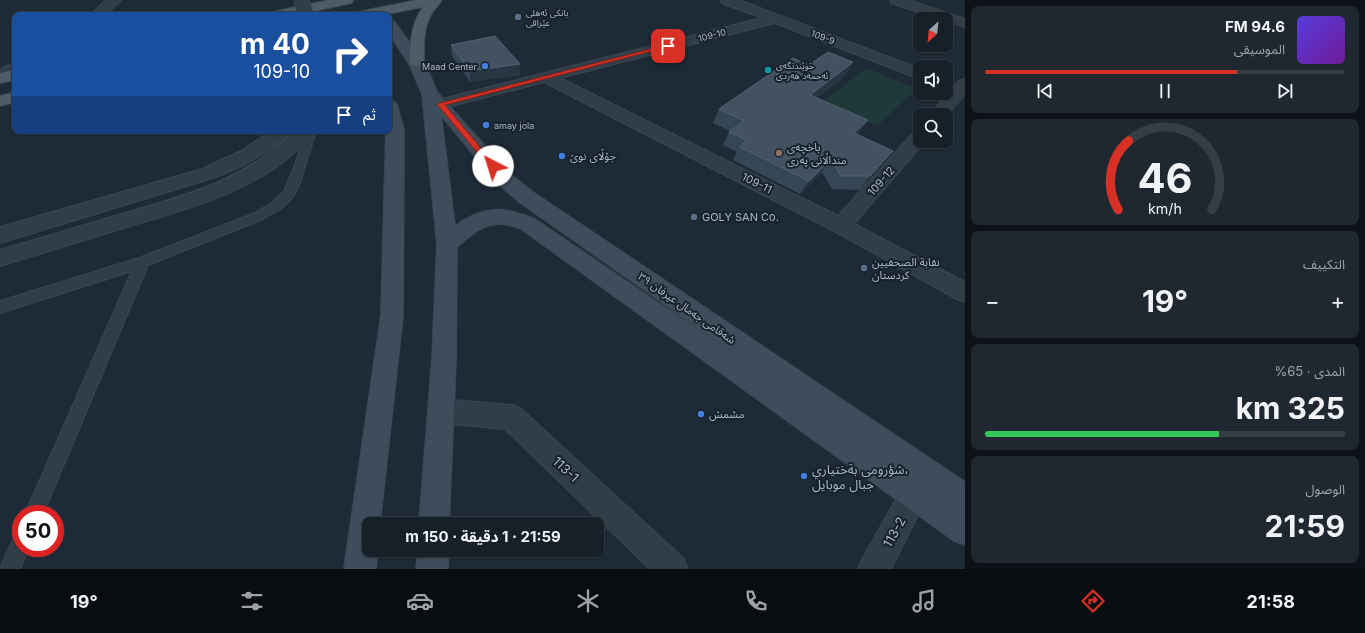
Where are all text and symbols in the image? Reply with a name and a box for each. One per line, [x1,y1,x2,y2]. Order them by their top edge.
place label: بانکی ئەهلی عێراقی [526,7,568,29]
marker: بانکی ئەهلی عێراقی [513,12,523,22]
north arrow [913,12,953,52]
map controls [913,12,953,148]
text: 94.6 FM [1225,17,1285,36]
street label: 109-10 [697,26,727,44]
text: 40 m [240,27,310,61]
street label: 109-9 [810,27,837,47]
icon: right [324,28,376,80]
pin [651,29,685,63]
icon: arrive [657,35,679,57]
text: الموسيقى [1234,41,1285,57]
place label: خوێندنگەی ئەحمەد هەردی [776,60,828,82]
button: sound [913,60,953,100]
text: 109-10 [253,61,310,82]
place label: Maad Center [422,61,478,72]
marker: Maad Center [480,61,490,71]
marker: خوێندنگەی ئەحمەد هەردی [763,65,773,75]
icon: previous [1034,80,1056,102]
icon: pause [1154,80,1176,102]
icon: next [1274,80,1296,102]
icon: arrive [333,104,355,126]
text: ثم [363,105,376,124]
button: search [913,108,953,148]
marker: amay jola [481,120,491,130]
place label: amay jola [494,120,534,131]
place label: باخچەی منداڵانی پەری [787,140,847,168]
position arrow [472,145,514,187]
place label: جۆڵای نوێ [570,148,617,163]
marker: باخچەی منداڵانی پەری [774,148,784,158]
marker: جۆڵای نوێ [557,151,567,161]
text: 46 [1137,153,1193,203]
street label: 109-12 [864,163,898,199]
street label: 109-11 [739,169,775,197]
text: km/h [1148,199,1182,216]
place label: GOLY SAN Co. [702,210,779,224]
marker: GOLY SAN Co. [689,212,699,222]
place label: نقابة الصحفیین کردستان [872,255,940,282]
text: التكييف [1303,256,1345,272]
marker: نقابة الصحفیین کردستان [859,263,869,273]
street label: شەقامی جەمال عیرفان ٣٩ [636,269,739,347]
text: 19° [1142,283,1188,319]
text: − [985,288,1000,314]
text: + [1330,288,1345,314]
text: المدى · 65% [1274,363,1345,379]
text: 325 km [1236,390,1345,426]
place label: مشمش [709,407,745,421]
marker: مشمش [696,409,706,419]
street label: 113-1 [550,453,582,485]
place label: شؤرومى بةختياري، جبال موبايل [812,461,909,493]
marker: شؤرومى بةختياري، جبال موبايل [799,471,809,481]
text: الوصول [1305,481,1345,497]
speed limit sign: 50 [12,505,64,557]
text: 21:59 [1264,508,1345,544]
street label: 113-2 [879,514,909,550]
text: 21:59 · 1 دقيقة · 150 m [405,527,561,546]
icon: filters [238,587,266,615]
icon: car [406,587,434,615]
icon: climate [574,587,602,615]
icon: phone [742,587,770,615]
icon: music [910,587,938,615]
icon: directions [1079,587,1107,615]
text: 19° [70,591,98,612]
text: 21:58 [1247,591,1295,612]

